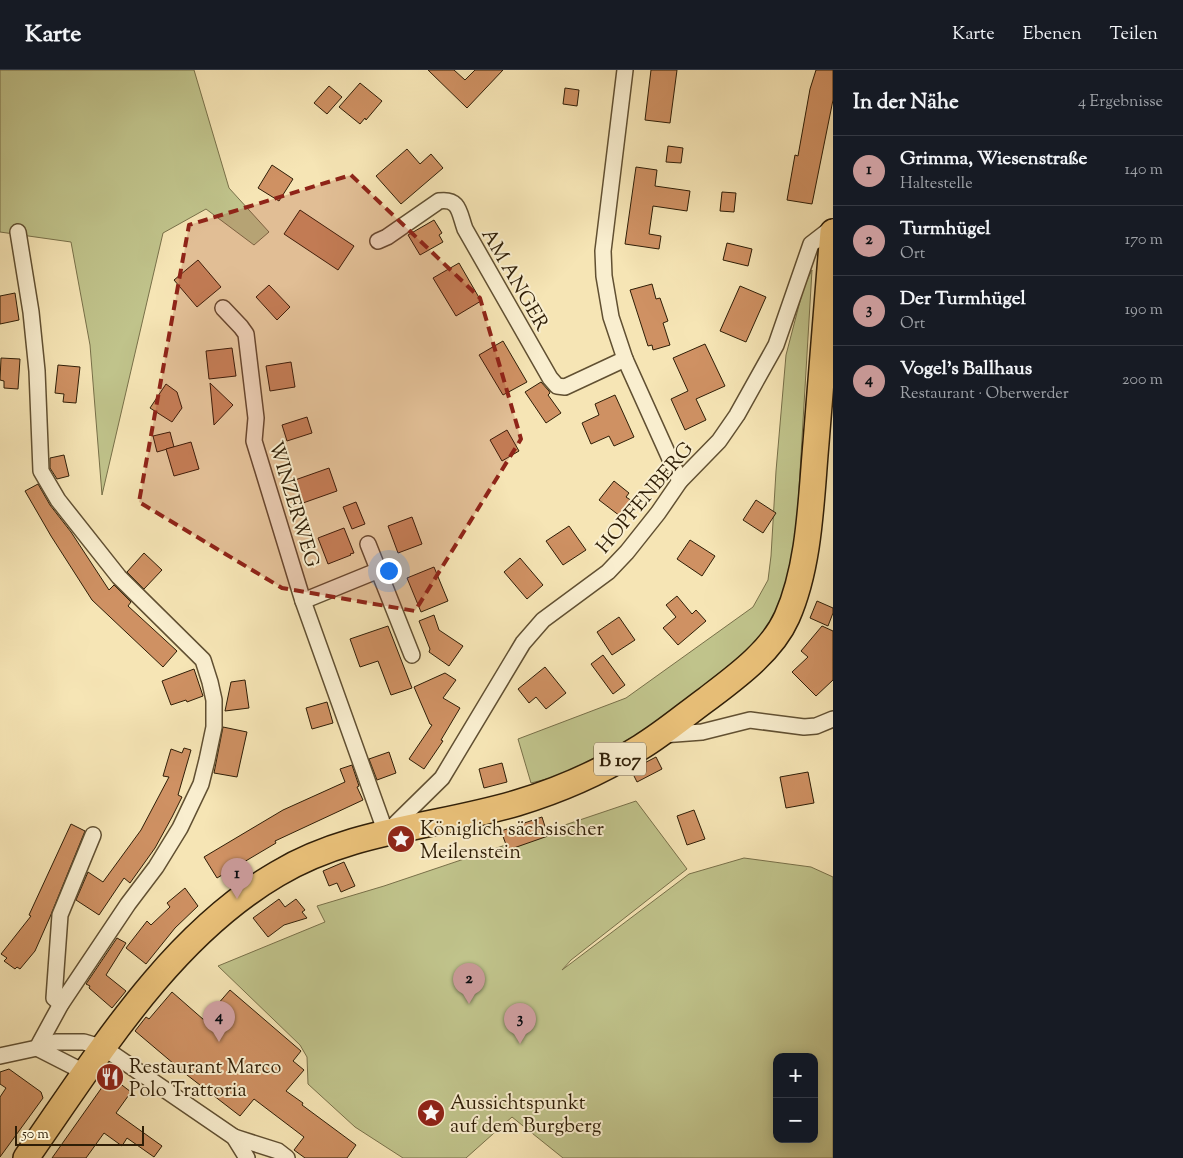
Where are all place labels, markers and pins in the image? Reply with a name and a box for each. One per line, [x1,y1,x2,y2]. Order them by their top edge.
place label: Königlich sächsischer Meilenstein [420,816,604,868]
place icon: Königlich sächsischer Meilenstein [386,824,416,854]
pin: 1 [221,858,253,899]
pin: 2 [453,963,485,1004]
pin: 4 [203,1001,235,1042]
pin: 3 [504,1003,536,1044]
place label: Restaurant Marco Polo Trattoria [129,1054,282,1106]
restaurant icon: Restaurant Marco Polo Trattoria [95,1062,125,1092]
place label: Aussichtspunkt auf dem Burgberg [450,1090,602,1142]
place icon: Aussichtspunkt auf dem Burgberg [416,1098,446,1128]

